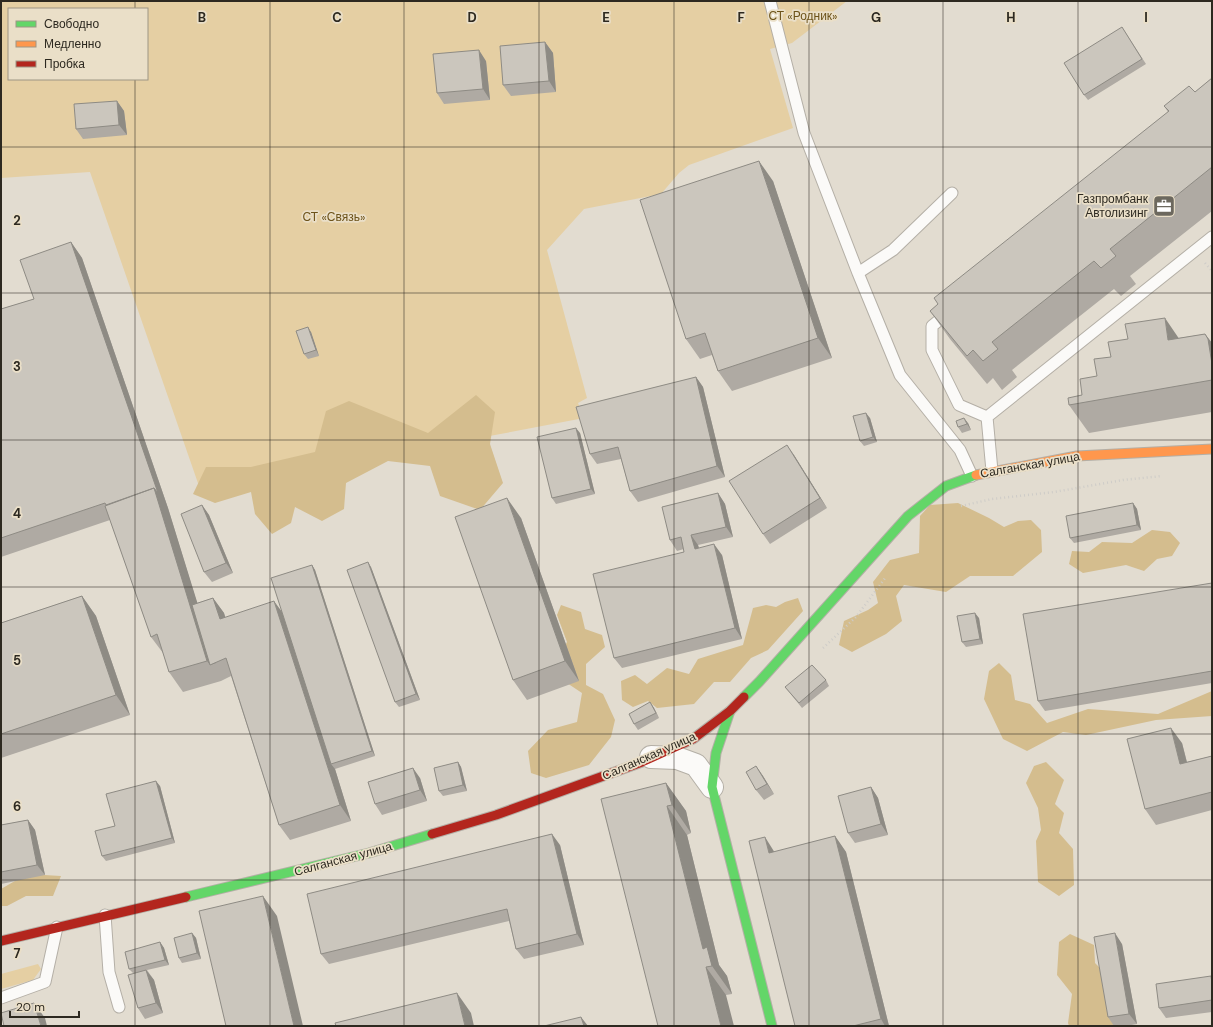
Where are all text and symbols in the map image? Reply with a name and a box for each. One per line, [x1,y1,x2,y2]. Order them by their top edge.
legend [8,8,148,80]
park label: СТ «Родник» [768,8,838,24]
text: B [198,9,206,26]
text: C [332,9,342,26]
text: D [467,9,477,26]
text: E [602,9,610,26]
text: F [737,9,745,26]
text: G [871,9,881,26]
text: H [1006,9,1016,26]
text: I [1144,9,1148,26]
text: Свободно [44,16,99,32]
text: Медленно [44,36,101,52]
text: Пробка [44,56,85,72]
place label: Газпромбанк Автолизинг [1077,191,1149,221]
office icon: Газпромбанк Автолизинг [1151,193,1177,219]
park label: СТ «Связь» [303,209,365,225]
text: 2 [13,212,21,229]
text: 3 [13,358,21,375]
street label: Салганская улица [979,448,1081,482]
text: 4 [13,505,21,522]
text: 5 [13,652,21,669]
street label: Салганская улица [600,728,699,784]
text: 6 [13,798,21,815]
street label: Салганская улица [292,838,394,880]
text: 7 [14,945,21,962]
scale bar [10,993,79,1019]
text: 20 m [16,999,45,1015]

